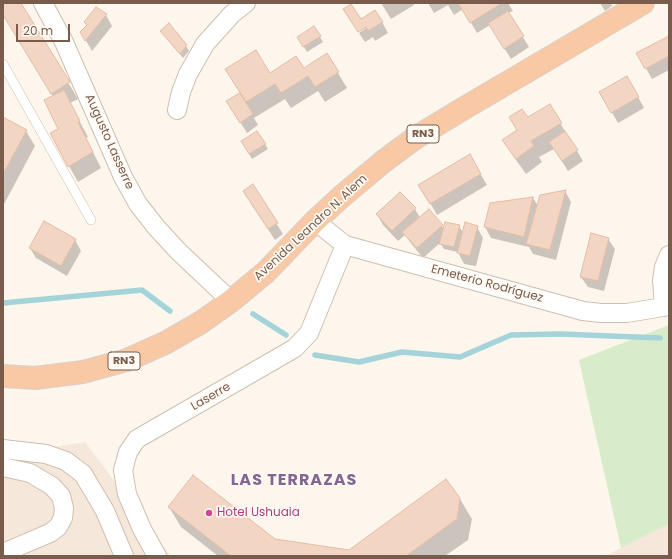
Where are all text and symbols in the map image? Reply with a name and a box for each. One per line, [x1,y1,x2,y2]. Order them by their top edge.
scale bar [18,16,72,42]
text: 20 m [23,22,53,39]
street label: Augusto Lasserre [82,92,136,192]
road number: RN3 [407,125,439,143]
street label: Avenida Leandro N. Alem [252,172,370,284]
street label: Emeterio Rodríguez [429,262,545,306]
road number: RN3 [108,352,140,370]
street label: Laserre [189,380,233,414]
district label: LAS TERRAZAS [231,471,357,491]
place label: Hotel Ushuaia [217,506,300,520]
marker: Hotel Ushuaia [204,508,214,518]

